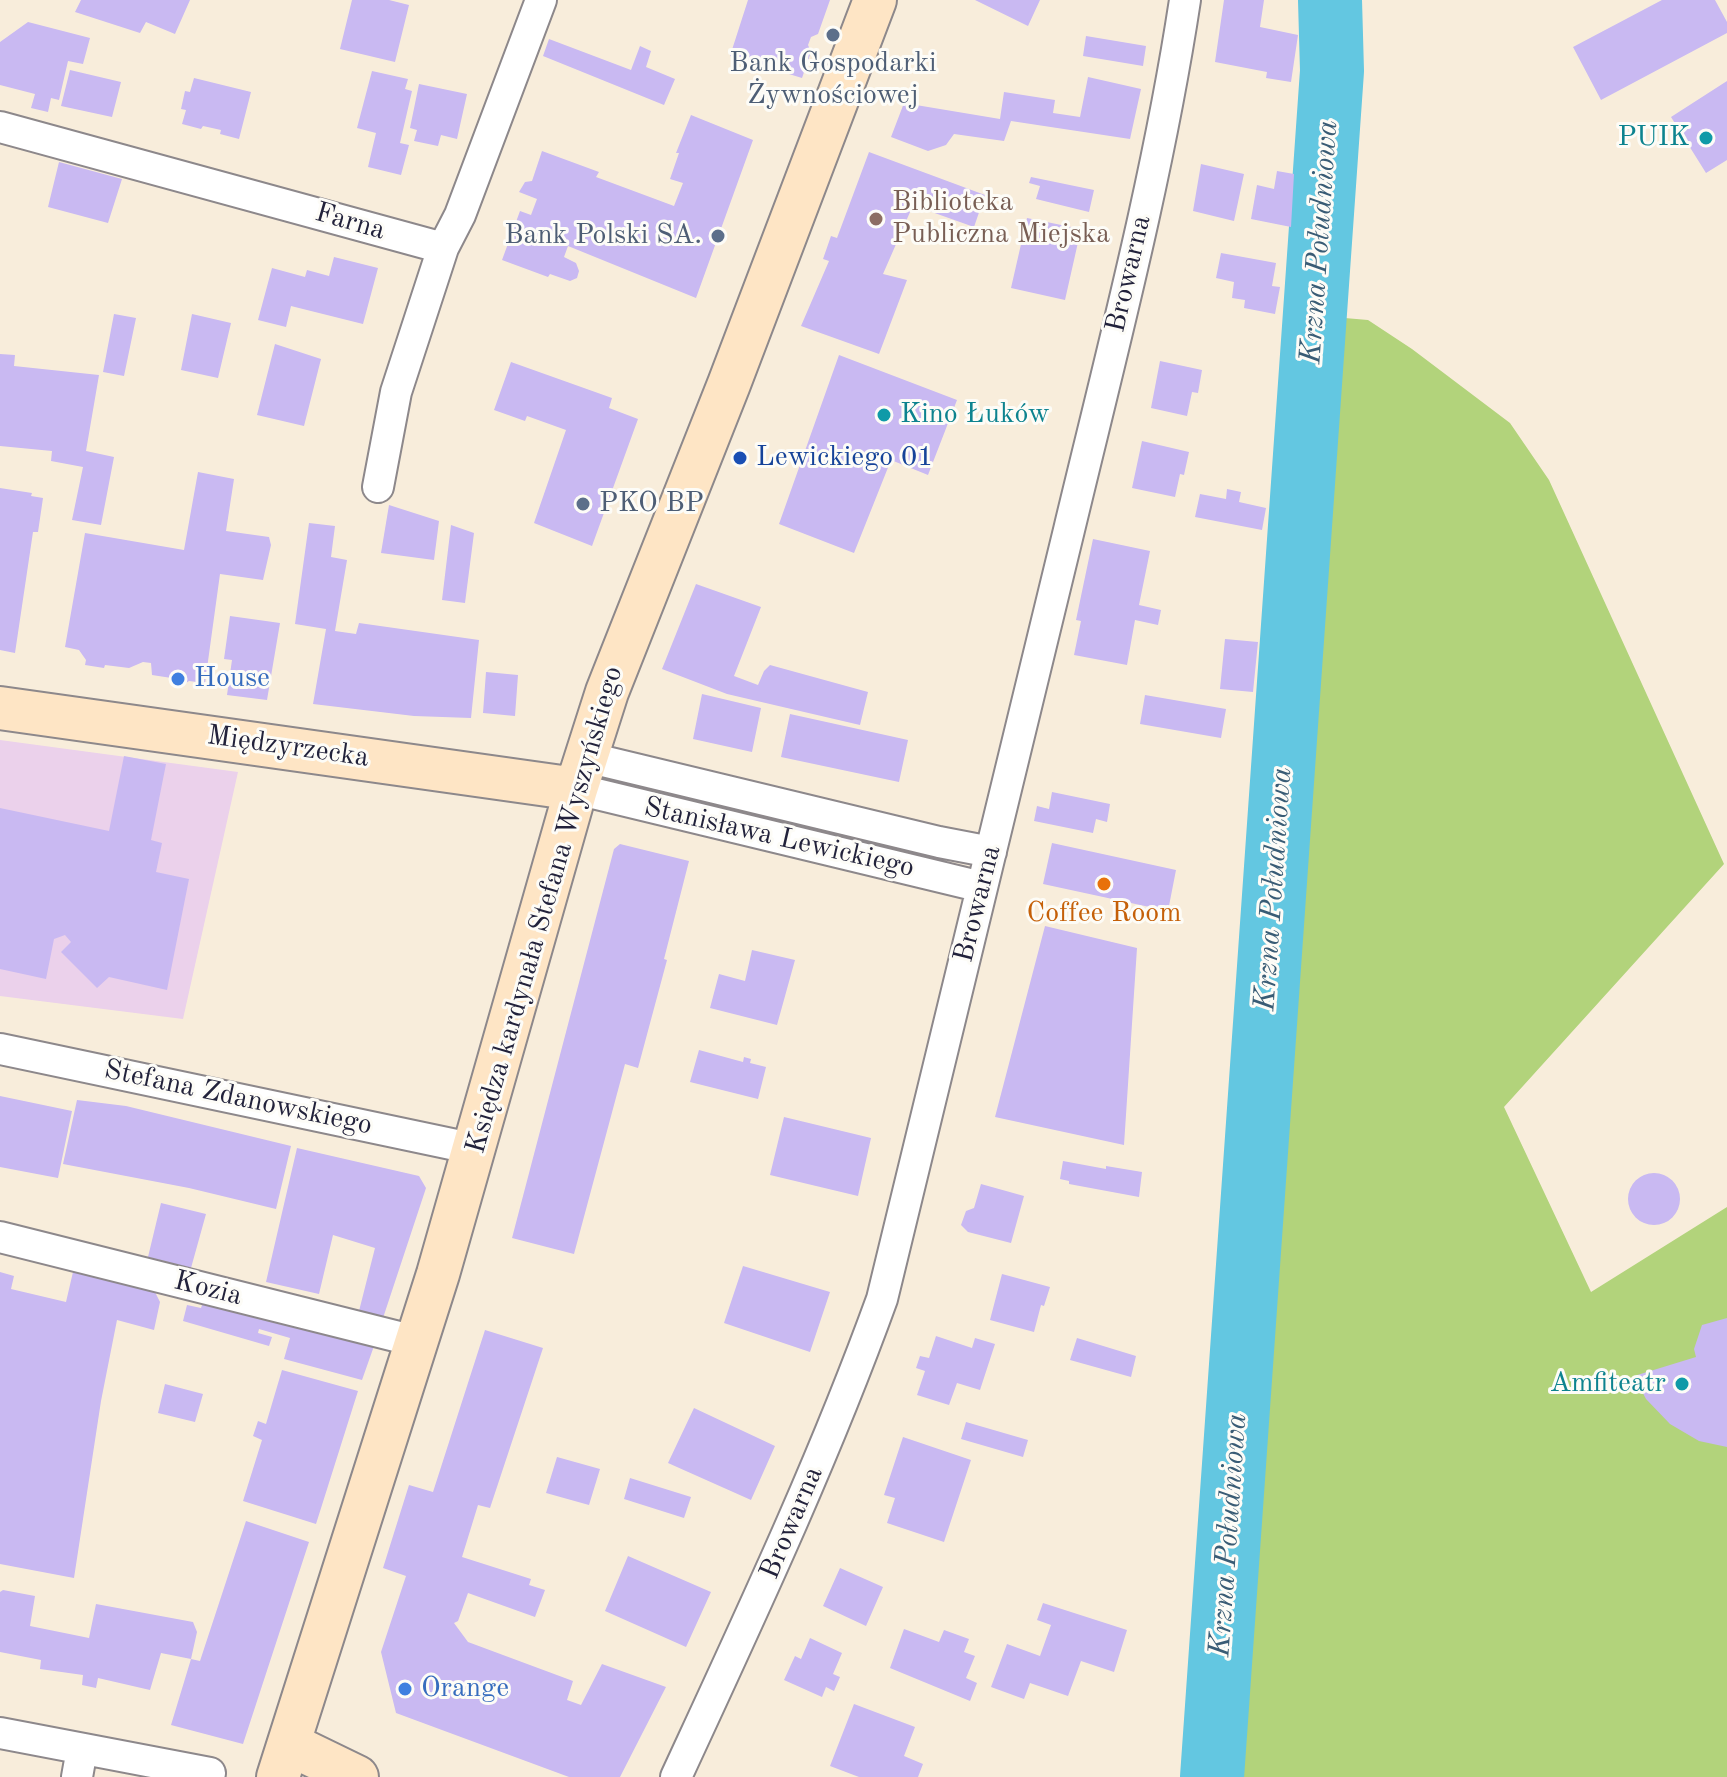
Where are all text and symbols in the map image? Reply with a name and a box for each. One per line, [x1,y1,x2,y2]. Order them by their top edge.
marker: Bank Gospodarki Żywnościowej [824,26,842,44]
place label: Bank Gospodarki Żywnościowej [729,47,937,113]
water label: Krzna Południowa [1294,119,1346,365]
place label: PUIK [1618,121,1690,155]
marker: PUIK [1697,129,1715,147]
place label: Biblioteka Publiczna Miejska [892,186,1110,252]
street label: Farna [311,196,389,248]
marker: Biblioteka Publiczna Miejska [867,210,885,228]
street label: Browarna [1099,212,1159,336]
place label: Bank Polski SA. [504,219,702,253]
marker: Bank Polski SA. [709,227,727,245]
place label: Kino Łuków [900,398,1050,432]
marker: Kino Łuków [875,406,893,424]
place label: Lewickiego 01 [756,441,933,475]
marker: Lewickiego 01 [731,449,749,467]
place label: PKO BP [599,487,704,521]
marker: PKO BP [574,495,592,513]
place label: House [194,662,270,696]
street label: Księdza kardynała Stefana Wyszyńskiego [459,663,631,1157]
marker: House [169,670,187,688]
street label: Międzyrzecka [205,719,371,775]
water label: Krzna Południowa [1248,766,1300,1012]
street label: Stanisława Lewickiego [641,791,917,885]
street label: Browarna [947,842,1009,966]
marker: Coffee Room [1095,875,1113,893]
place label: Coffee Room [1027,897,1181,931]
street label: Stefana Zdanowskiego [101,1053,375,1143]
street label: Kozia [171,1264,245,1314]
place label: Amfiteatr [1550,1367,1666,1401]
marker: Amfiteatr [1673,1375,1691,1393]
water label: Krzna Południowa [1203,1412,1255,1658]
street label: Browarna [753,1462,831,1584]
place label: Orange [421,1672,509,1706]
marker: Orange [396,1680,414,1698]

